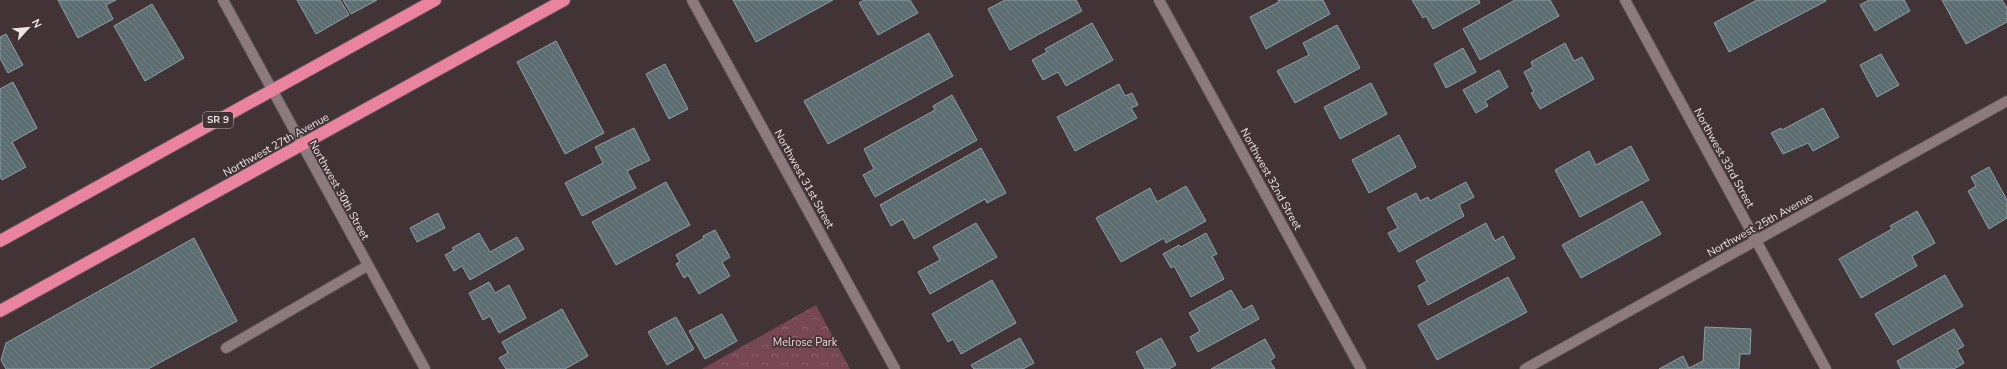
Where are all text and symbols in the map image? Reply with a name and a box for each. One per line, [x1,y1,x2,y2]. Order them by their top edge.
north arrow [8,8,48,48]
text: N [28,17,45,31]
street label: Northwest 33rd Street [1690,105,1758,211]
street label: Northwest 27th Avenue [220,110,332,180]
road number: SR 9 [203,112,233,128]
street label: Northwest 32nd Street [1237,125,1305,233]
street label: Northwest 31st Street [771,127,837,231]
street label: Northwest 30th Street [305,138,373,243]
street label: Northwest 25th Avenue [1704,190,1816,260]
park label: Melrose Park [773,335,838,350]

